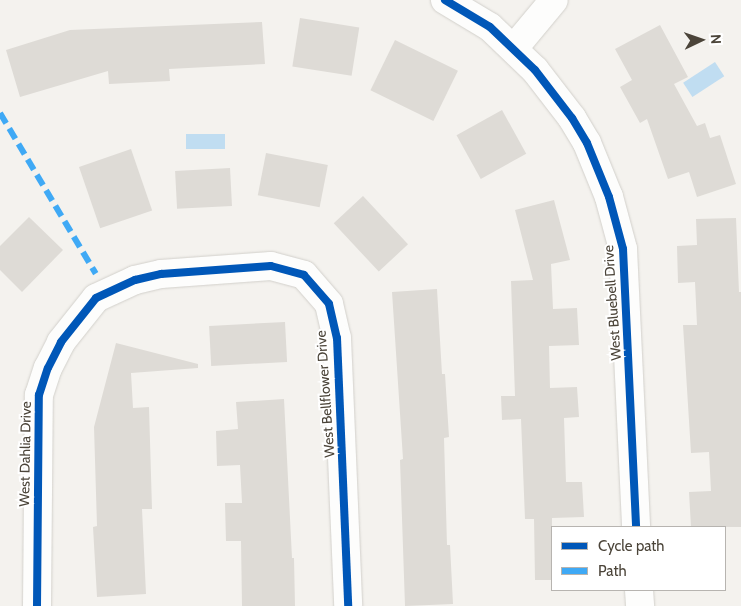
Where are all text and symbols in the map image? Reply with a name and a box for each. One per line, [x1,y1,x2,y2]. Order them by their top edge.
north arrow [676,15,726,65]
text: N [707,34,725,45]
street label: West Bluebell Drive [600,245,624,361]
street label: West Bellflower Drive [312,330,338,458]
street label: West Dahlia Drive [16,401,34,507]
legend [551,526,726,591]
text: Cycle path [598,537,664,555]
text: Path [598,562,627,580]

